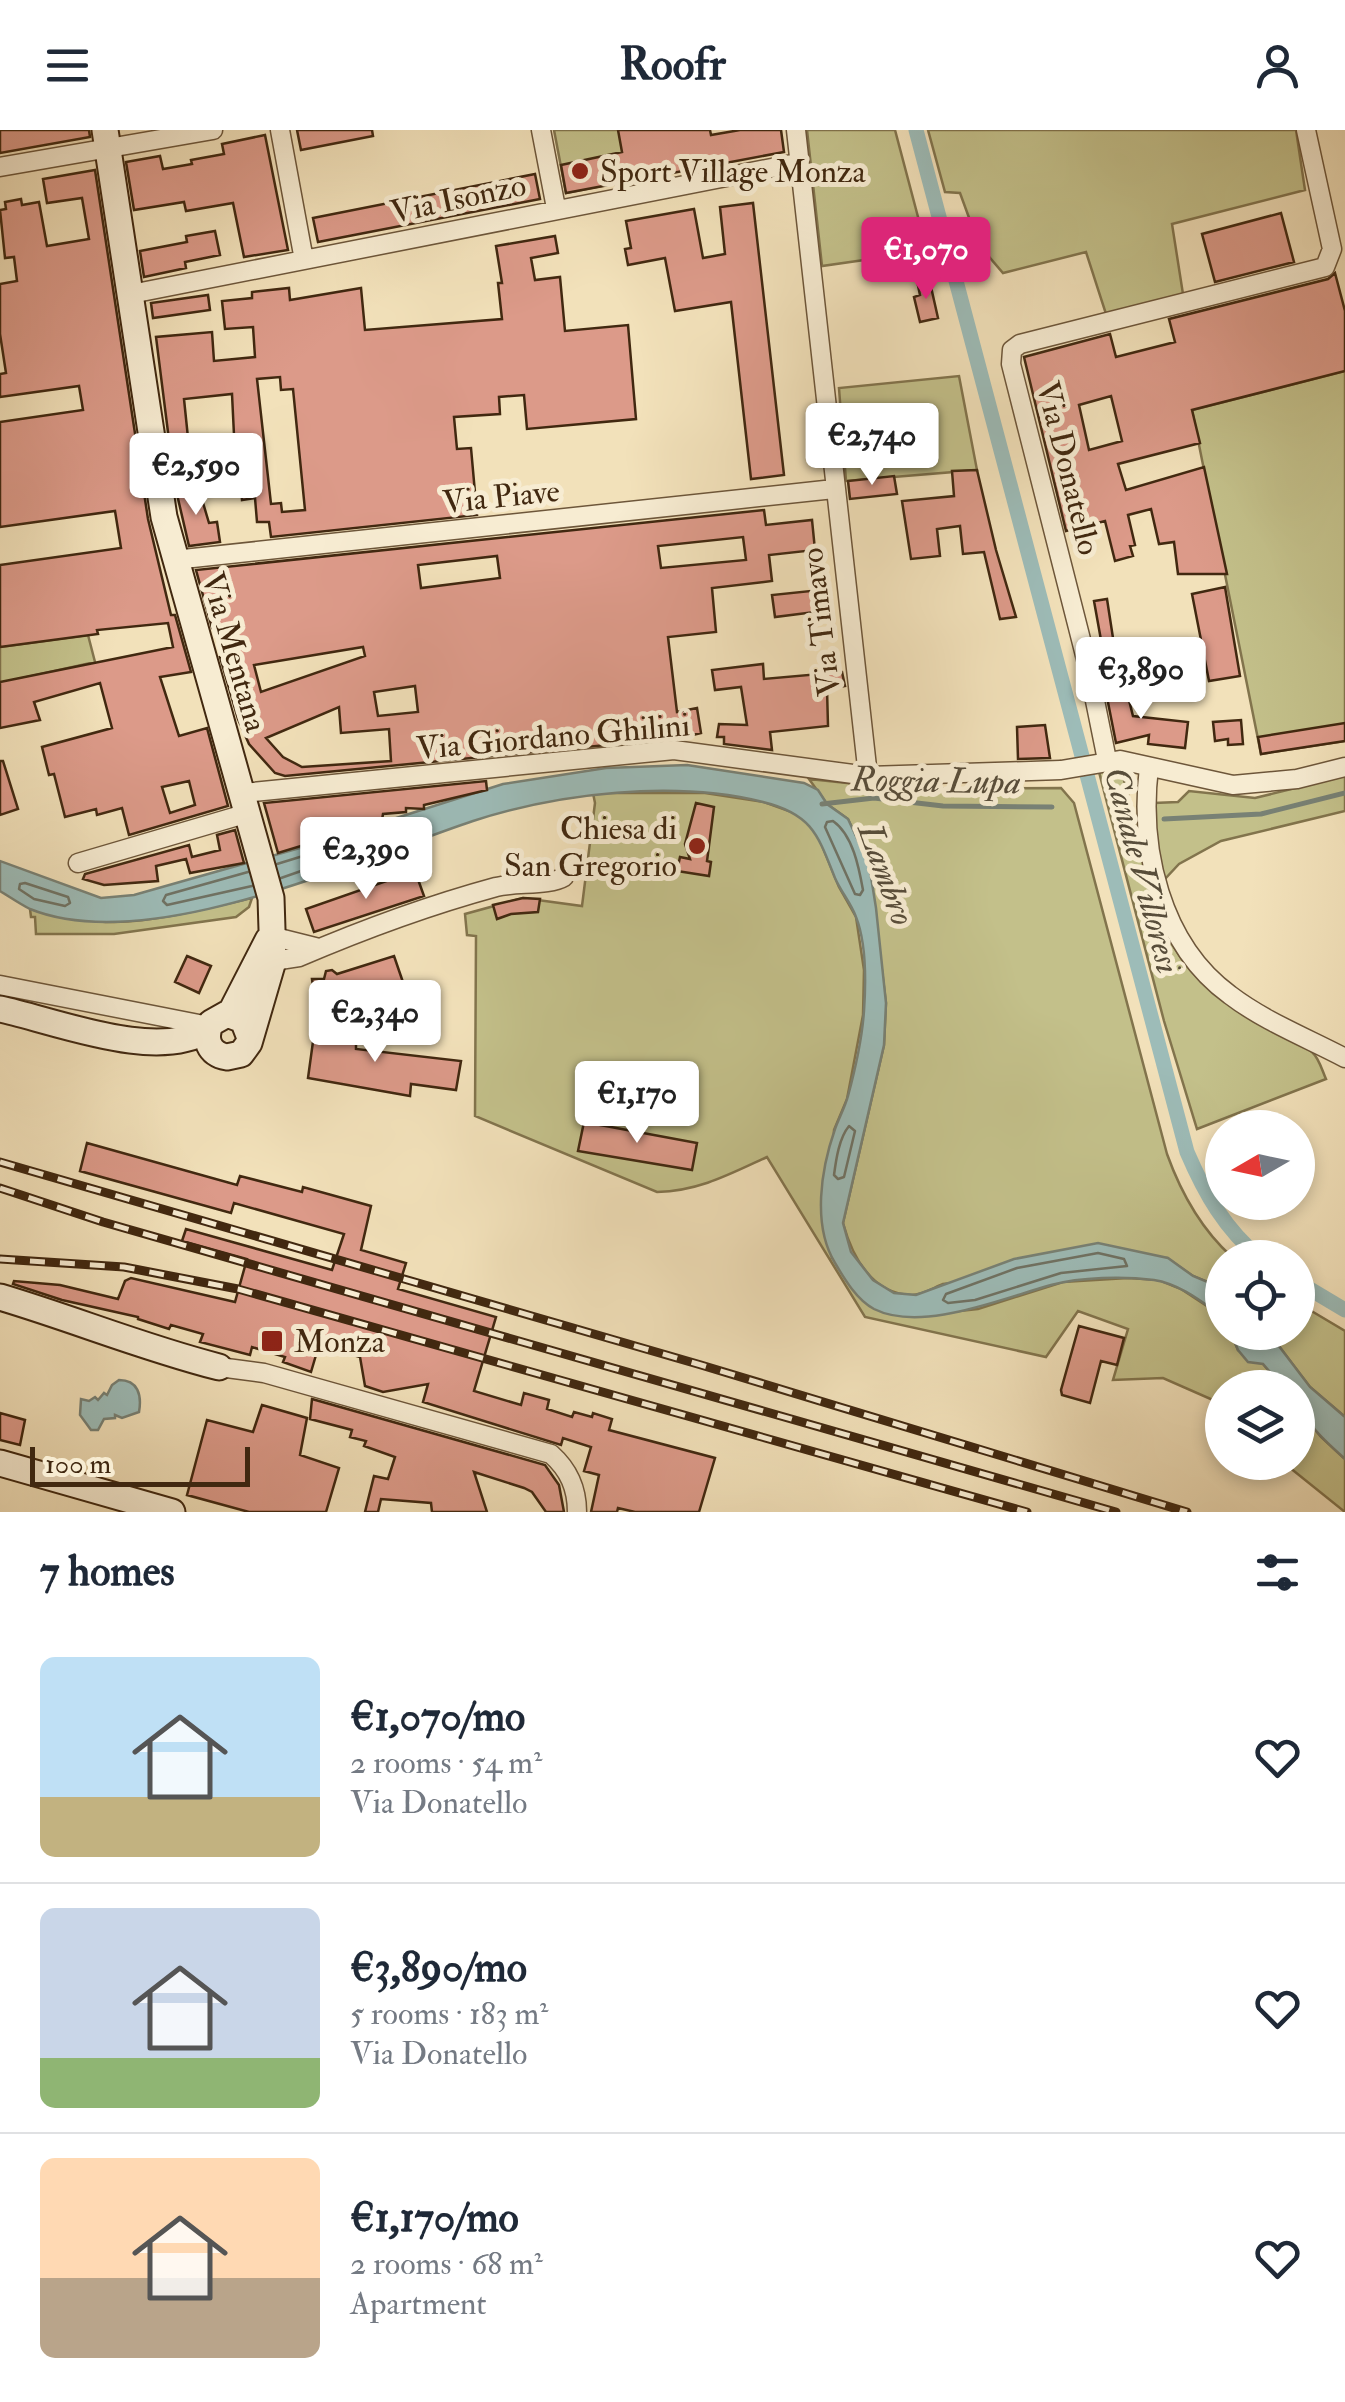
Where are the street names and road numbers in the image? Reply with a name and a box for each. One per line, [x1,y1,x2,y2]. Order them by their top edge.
street label: Via Isonzo [387,165,530,233]
street label: Via Donatello [1027,377,1109,559]
street label: Via Piave [441,471,562,523]
street label: Via Timavo [792,545,850,698]
street label: Via Mentana [192,568,276,738]
street label: Via Giordano Ghilini [415,705,692,769]

